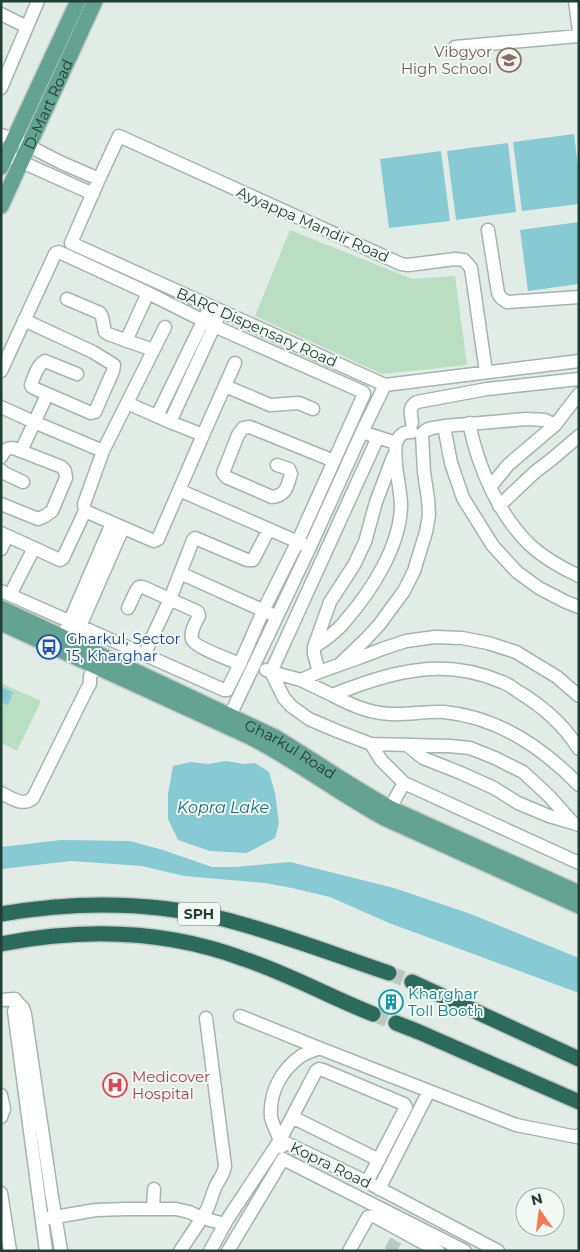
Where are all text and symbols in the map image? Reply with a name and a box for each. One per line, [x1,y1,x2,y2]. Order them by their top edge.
place label: Vibgyor High School [401,42,492,78]
school or university icon: Vibgyor High School [496,47,522,73]
street label: D-Mart Road [19,56,77,152]
street label: Ayyappa Mandir Road [234,182,392,266]
street label: BARC Dispensary Road [174,283,340,371]
place label: Gharkul, Sector 15, Kharghar [66,629,181,665]
bus stop icon: Gharkul, Sector 15, Kharghar [36,634,62,660]
street label: Gharkul Road [242,715,340,783]
water label: Kopra Lake [177,798,269,817]
road number: SPH [178,902,220,926]
place label: Kharghar Toll Booth [408,984,484,1020]
building icon: Kharghar Toll Booth [378,989,404,1015]
place label: Medicover Hospital [132,1067,210,1103]
hospital icon: Medicover Hospital [102,1072,128,1098]
street label: Kopra Road [288,1137,374,1193]
north arrow [515,1187,565,1237]
text: N [529,1189,545,1209]

